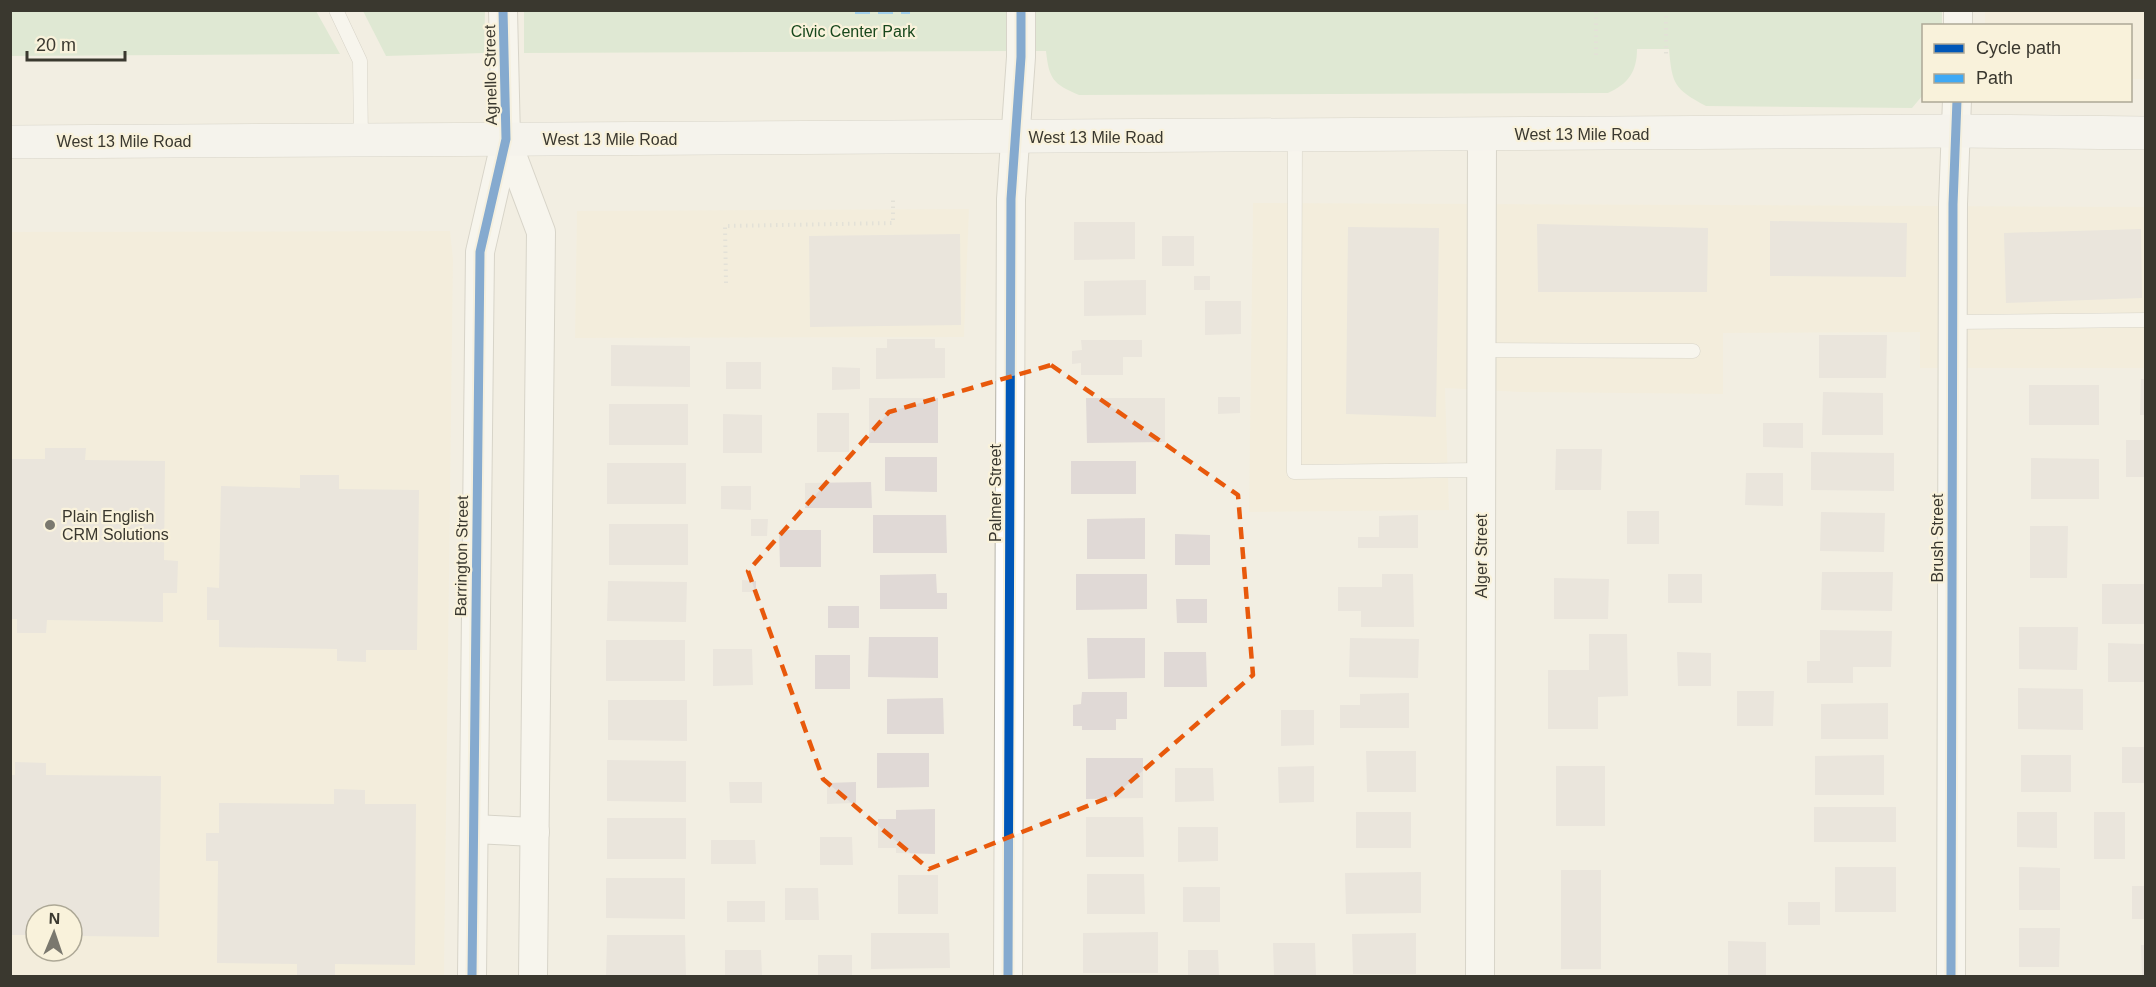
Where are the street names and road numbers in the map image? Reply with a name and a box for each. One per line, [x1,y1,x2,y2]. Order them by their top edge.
street label: Agnello Street [481,24,500,125]
street label: West 13 Mile Road [1515,126,1649,143]
street label: West 13 Mile Road [1029,129,1163,146]
street label: West 13 Mile Road [543,131,677,148]
street label: West 13 Mile Road [57,133,191,150]
street label: Palmer Street [987,444,1004,542]
street label: Brush Street [1929,493,1946,582]
street label: Barrington Street [452,495,471,617]
street label: Alger Street [1473,513,1490,598]

